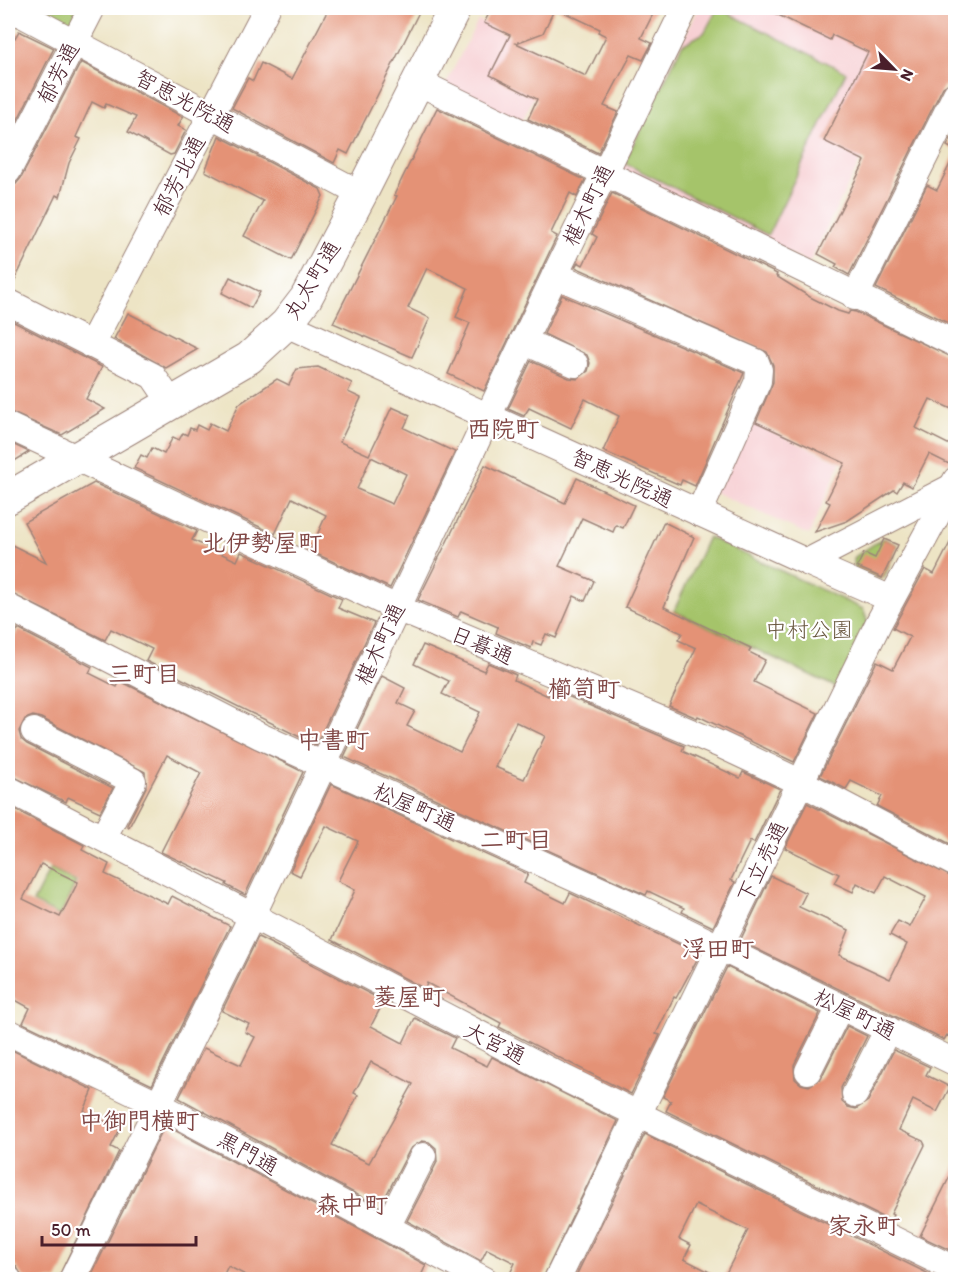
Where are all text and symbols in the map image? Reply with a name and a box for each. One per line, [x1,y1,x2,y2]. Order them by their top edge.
street label: 郁芳通 [31,37,85,109]
north arrow [864,39,924,99]
street label: 智恵光院通 [130,63,240,139]
text: N [896,66,918,84]
street label: 郁芳北通 [147,131,211,221]
street label: 椹木町通 [557,160,619,250]
street label: 丸太町通 [278,235,346,325]
district label: 西院町 [467,414,539,443]
street label: 智恵光院通 [566,443,678,513]
district label: 北伊勢屋町 [202,528,322,557]
street label: 椹木町通 [349,598,411,690]
park label: 中村公園 [765,616,853,643]
street label: 日暮通 [446,620,518,670]
district label: 三町目 [108,659,180,688]
district label: 櫛笥町 [548,674,620,703]
district label: 中書町 [297,725,369,754]
street label: 松屋町通 [369,777,461,837]
street label: 下立売通 [731,817,793,907]
district label: 二町目 [480,825,552,854]
district label: 浮田町 [682,934,754,963]
district label: 菱屋町 [373,982,445,1011]
street label: 松屋町通 [810,983,900,1045]
street label: 大宮通 [459,1016,531,1070]
district label: 中御門横町 [79,1106,199,1135]
street label: 黒門通 [213,1125,283,1181]
district label: 森中町 [316,1190,388,1219]
scale bar [42,1209,196,1247]
district label: 家永町 [828,1211,900,1240]
text: 50 m [51,1219,91,1241]

